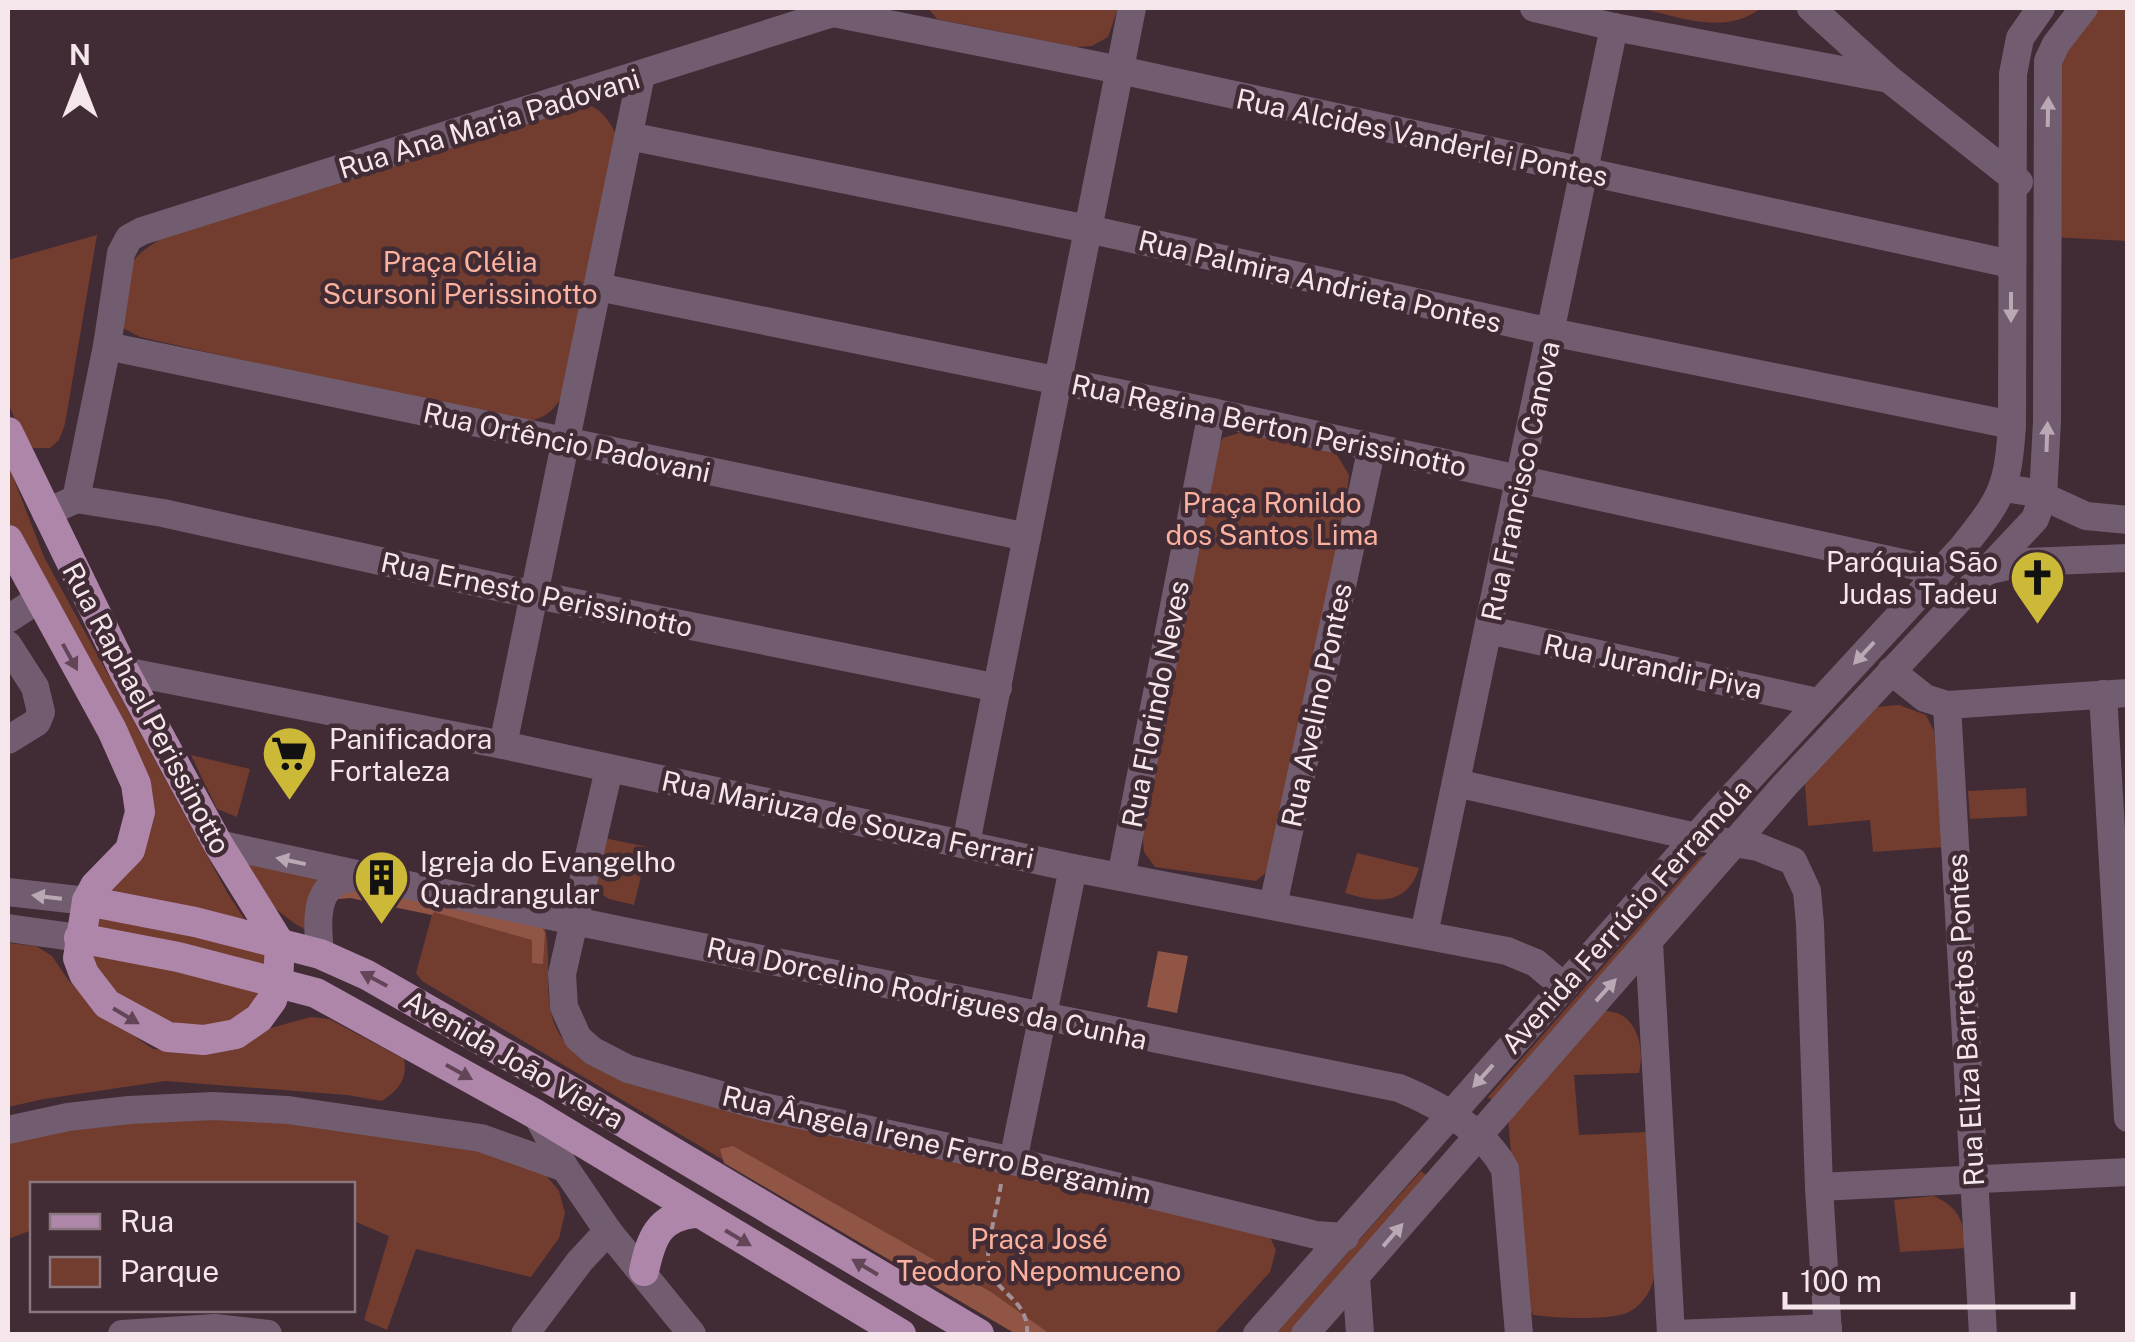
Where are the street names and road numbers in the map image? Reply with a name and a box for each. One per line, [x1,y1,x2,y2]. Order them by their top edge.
street label: Rua Ana Maria Padovani [334,61,644,185]
street label: Rua Alcides Vanderlei Pontes [1233,81,1611,193]
street label: Rua Palmira Andrieta Pontes [1135,223,1505,339]
street label: Rua Francisco Canova [1474,338,1566,624]
street label: Rua Regina Berton Perissinotto [1069,367,1469,483]
street label: Rua Ortêncio Padovani [420,395,714,489]
street label: Rua Ernesto Perissinotto [378,545,696,643]
street label: Rua Raphael Perissinotto [56,557,238,859]
street label: Rua Florindo Neves [1115,578,1195,830]
street label: Rua Avelino Pontes [1274,580,1358,830]
street label: Rua Jurandir Piva [1541,627,1765,705]
street label: Rua Mariuza de Souza Ferrari [659,763,1037,875]
street label: Avenida Ferrúcio Ferramola [1494,772,1758,1060]
street label: Rua Eliza Barretos Pontes [1940,853,1990,1187]
street label: Rua Dorcelino Rodrigues da Cunha [704,930,1150,1056]
street label: Avenida João Vieira [398,983,630,1135]
street label: Rua Ângela Irene Ferro Bergamim [719,1079,1155,1209]

